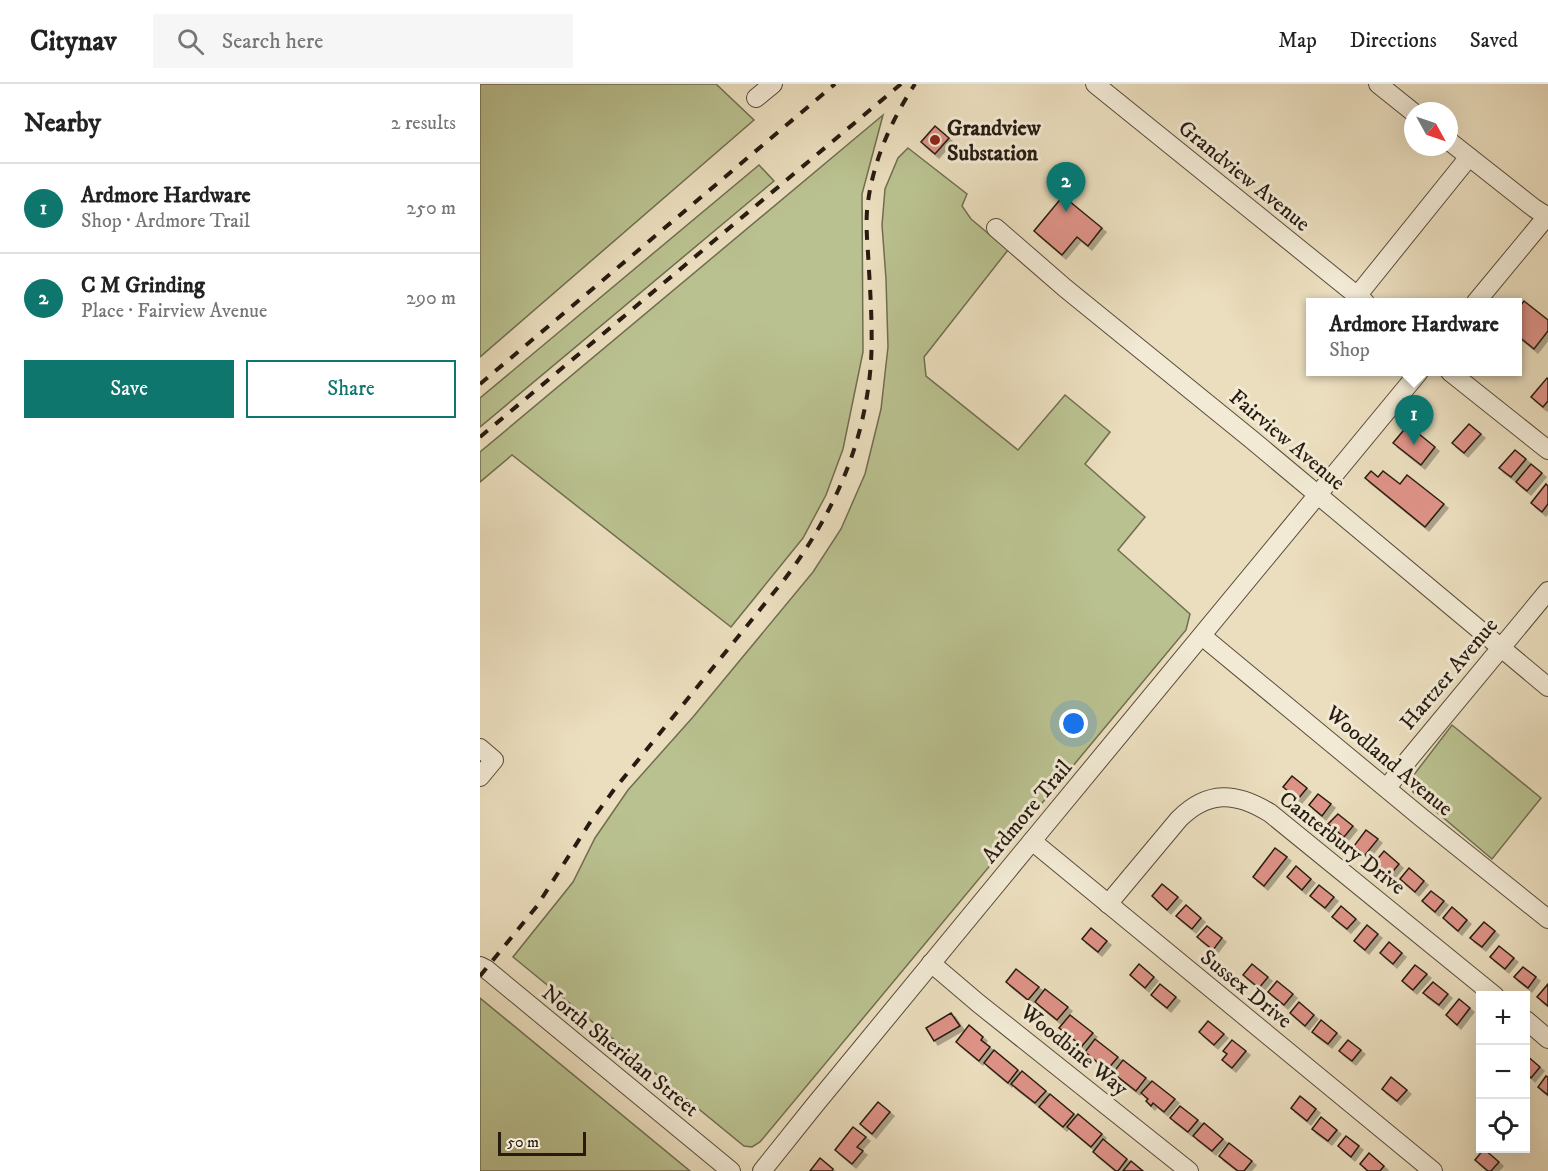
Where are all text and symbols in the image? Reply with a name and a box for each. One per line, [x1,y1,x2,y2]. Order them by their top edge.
search box [153,14,573,68]
text: Citynav [30,24,117,59]
icon: search [174,25,207,58]
text: Search here [222,28,323,55]
text: Map [1278,28,1317,54]
text: Directions [1350,28,1437,54]
text: Saved [1470,28,1518,54]
north arrow [1404,102,1458,156]
text: Nearby [24,107,101,140]
text: 2 results [391,111,456,136]
place label: Grandview Substation [947,115,1042,167]
street label: Grandview Avenue [1173,115,1315,238]
marker: Grandview Substation [928,133,942,147]
pin: 2 [1046,162,1086,212]
text: Ardmore Hardware [81,182,251,209]
text: 1 [40,196,47,221]
text: 250 m [406,196,456,221]
text: Shop · Ardmore Trail [81,209,250,234]
text: C M Grinding [81,272,205,299]
text: 2 [39,286,48,311]
text: 290 m [406,286,456,311]
popup [1306,298,1522,376]
text: Place · Fairview Avenue [81,299,267,324]
text: Ardmore Hardware [1329,311,1499,338]
text: Shop [1329,338,1370,363]
button: Save [24,360,234,418]
button: Share [246,360,456,418]
street label: Fairview Avenue [1224,384,1350,496]
pin: 1 [1394,396,1434,445]
street label: Hartzer Avenue [1394,612,1504,736]
street label: Woodland Avenue [1319,699,1458,822]
your location [1059,709,1088,738]
street label: Ardmore Trail [976,755,1078,869]
street label: Canterbury Drive [1274,785,1411,901]
street label: Sussex Drive [1195,944,1297,1034]
street label: North Sheridan Street [536,980,704,1123]
map controls [1476,991,1530,1153]
button: + [1476,991,1530,1045]
street label: Woodbine Way [1014,998,1134,1102]
button: − [1476,1045,1530,1099]
button: locate [1476,1099,1530,1153]
scale bar [498,1129,586,1156]
text: 50 m [507,1132,539,1152]

